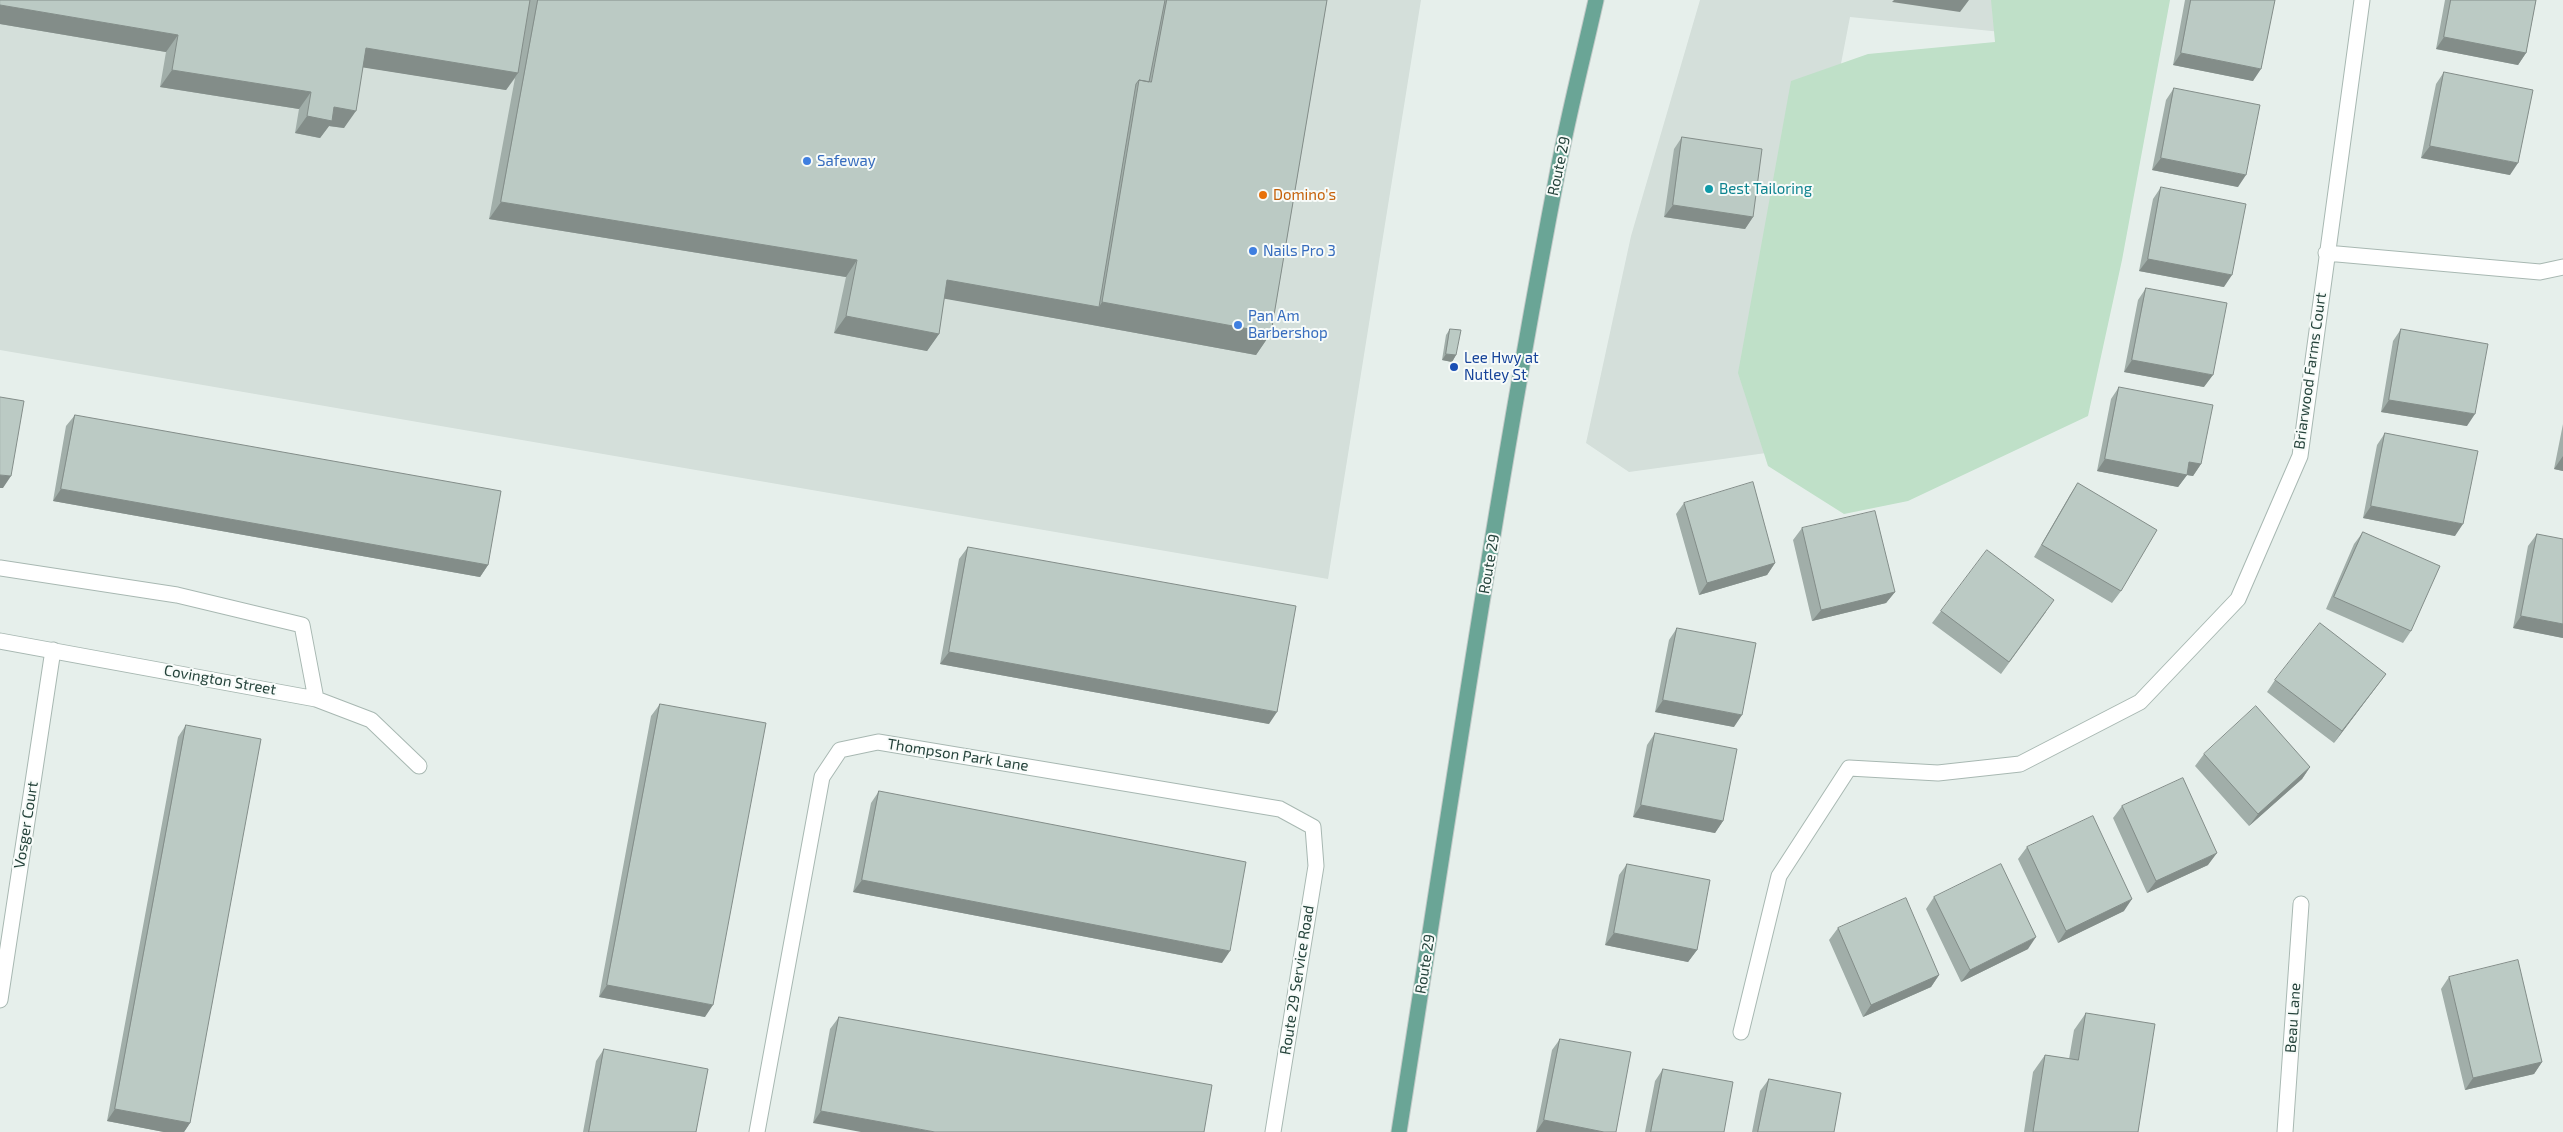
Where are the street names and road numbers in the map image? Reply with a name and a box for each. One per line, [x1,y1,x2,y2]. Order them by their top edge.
street label: Route 29 [1544,135,1574,197]
street label: Briarwood Farms Court [2290,292,2330,450]
street label: Route 29 [1475,533,1503,595]
street label: Covington Street [162,661,278,699]
street label: Thompson Park Lane [886,735,1030,775]
street label: Vosger Court [10,780,42,870]
street label: Route 29 Service Road [1276,904,1318,1056]
street label: Route 29 [1411,933,1439,995]
street label: Beau Lane [2282,982,2304,1054]

